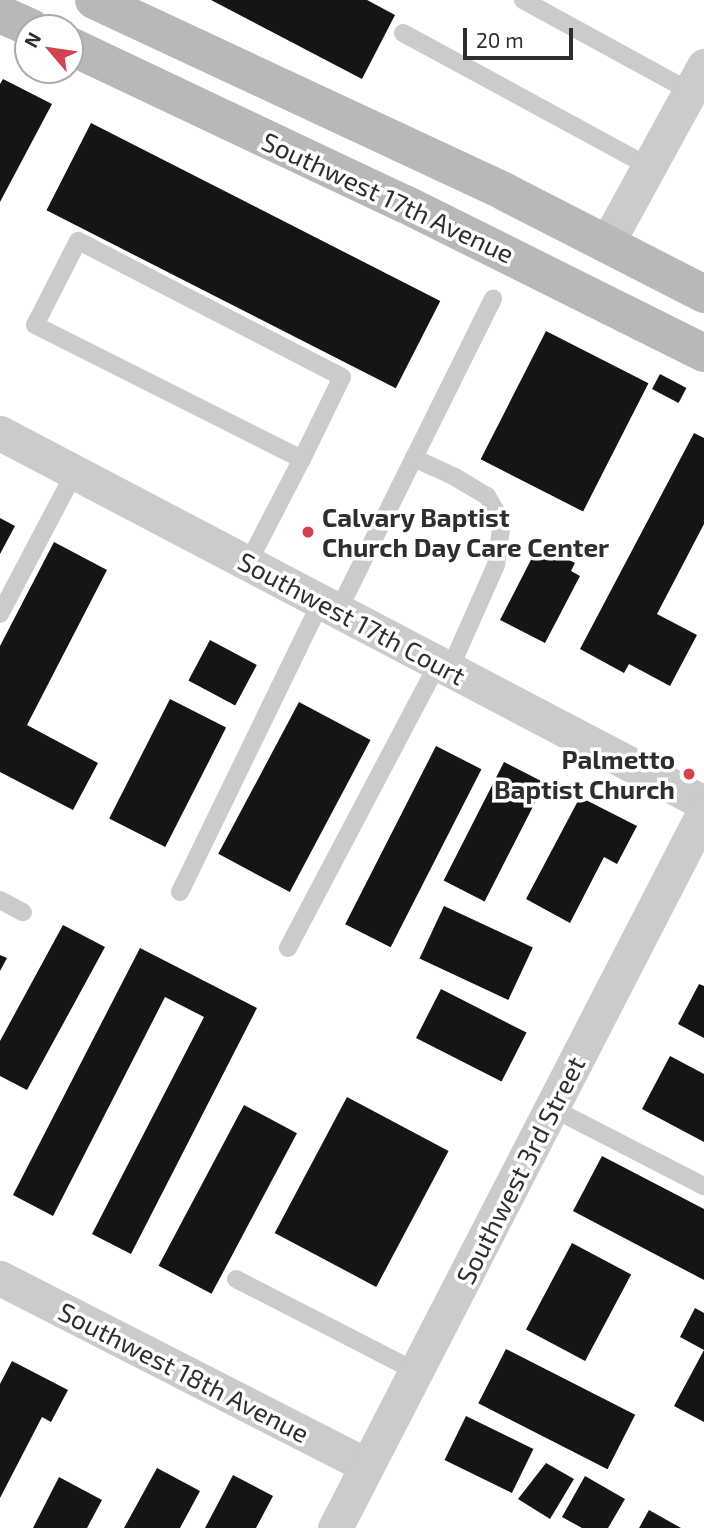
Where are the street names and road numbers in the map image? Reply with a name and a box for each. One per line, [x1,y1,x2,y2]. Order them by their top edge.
street label: Southwest 17th Avenue [257,125,519,269]
street label: Southwest 17th Court [233,545,471,691]
street label: Southwest 3rd Street [449,1051,591,1289]
street label: Southwest 18th Avenue [53,1295,315,1449]

